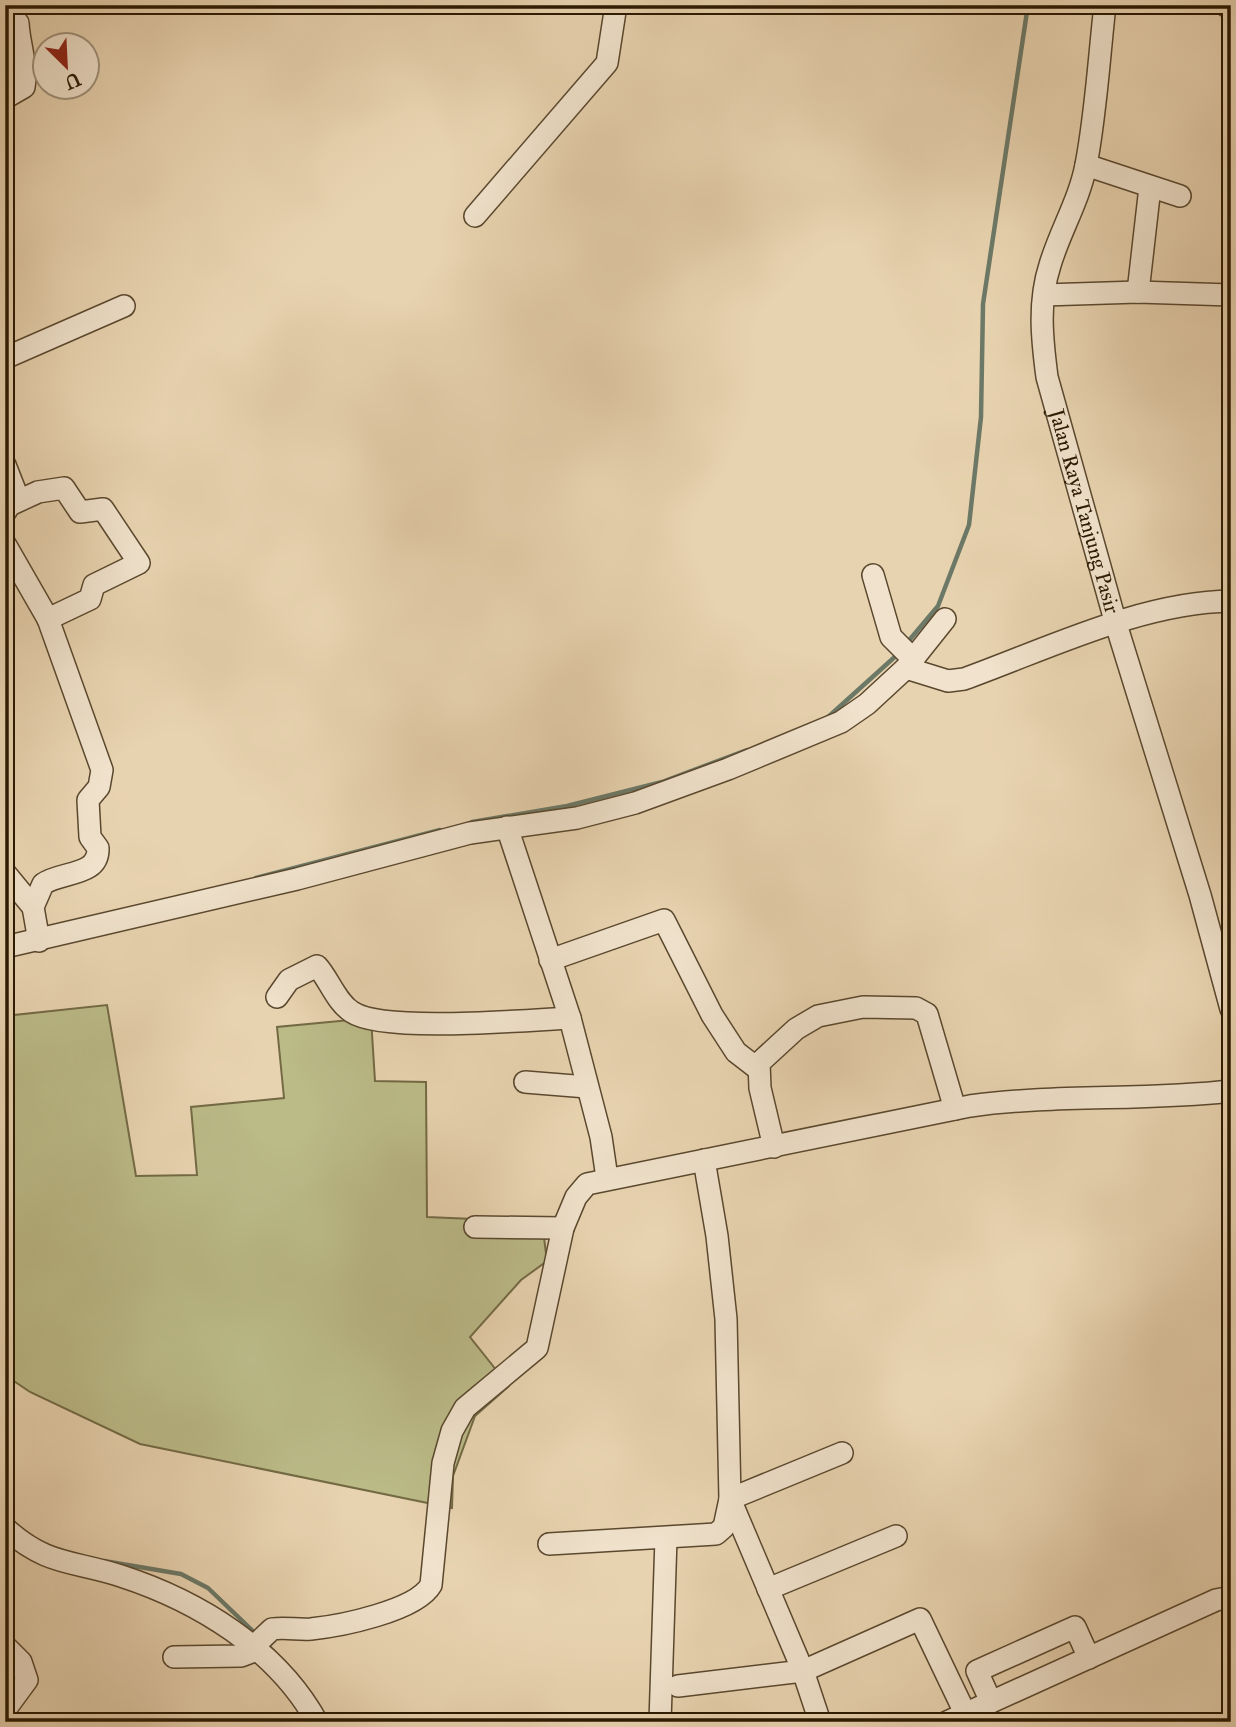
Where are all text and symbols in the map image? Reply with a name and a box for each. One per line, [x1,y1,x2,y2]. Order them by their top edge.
north arrow [32,32,102,102]
text: U [60,68,84,95]
street label: Jalan Raya Tanjung Pasir [1043,404,1125,617]

